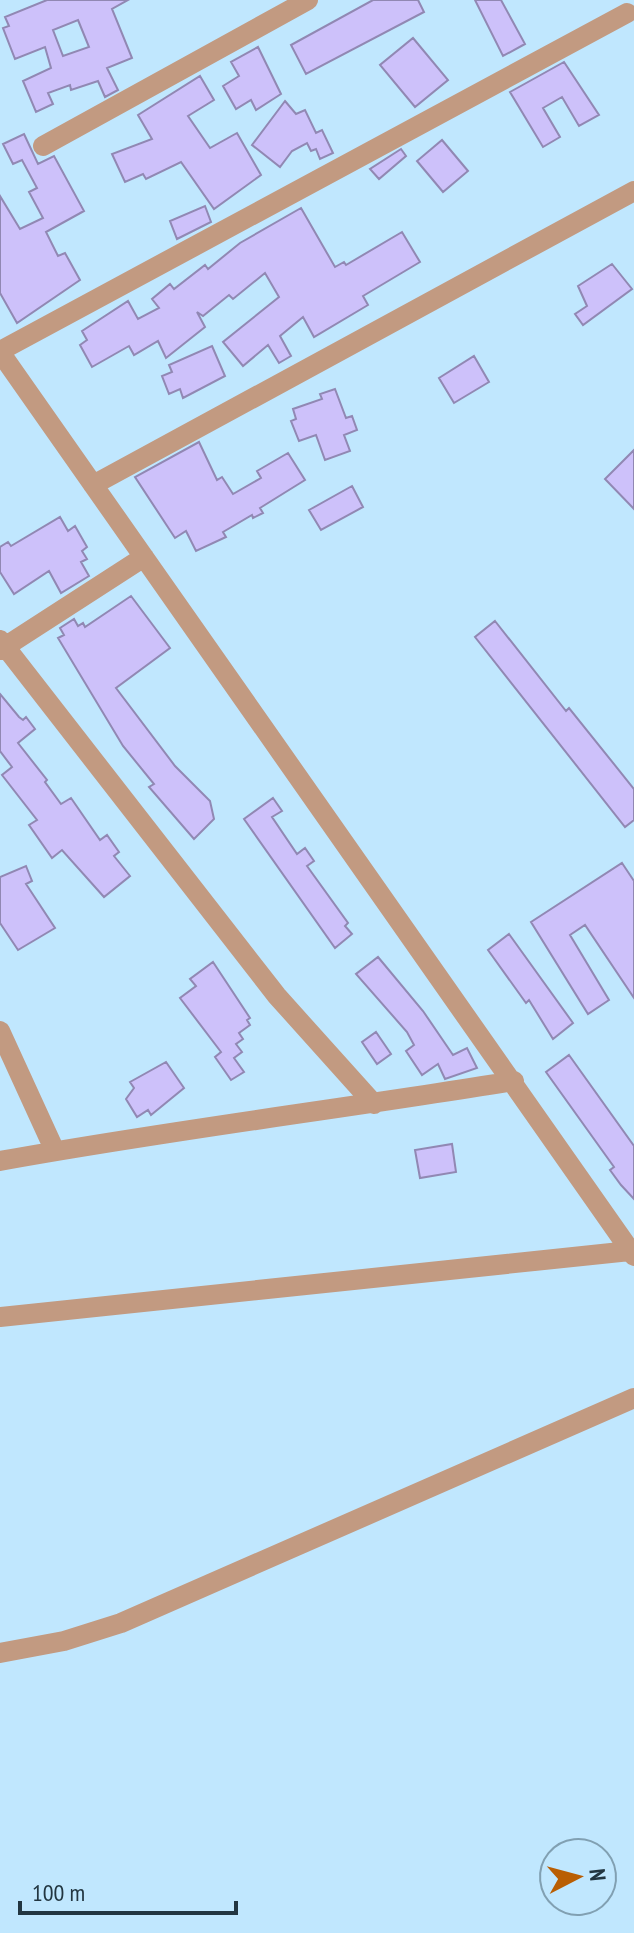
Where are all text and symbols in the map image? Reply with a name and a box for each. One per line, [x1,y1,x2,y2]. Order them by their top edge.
north arrow [538,1837,618,1917]
scale bar [20,1865,236,1915]
text: N [583,1868,612,1882]
text: 100 m [32,1877,85,1908]

